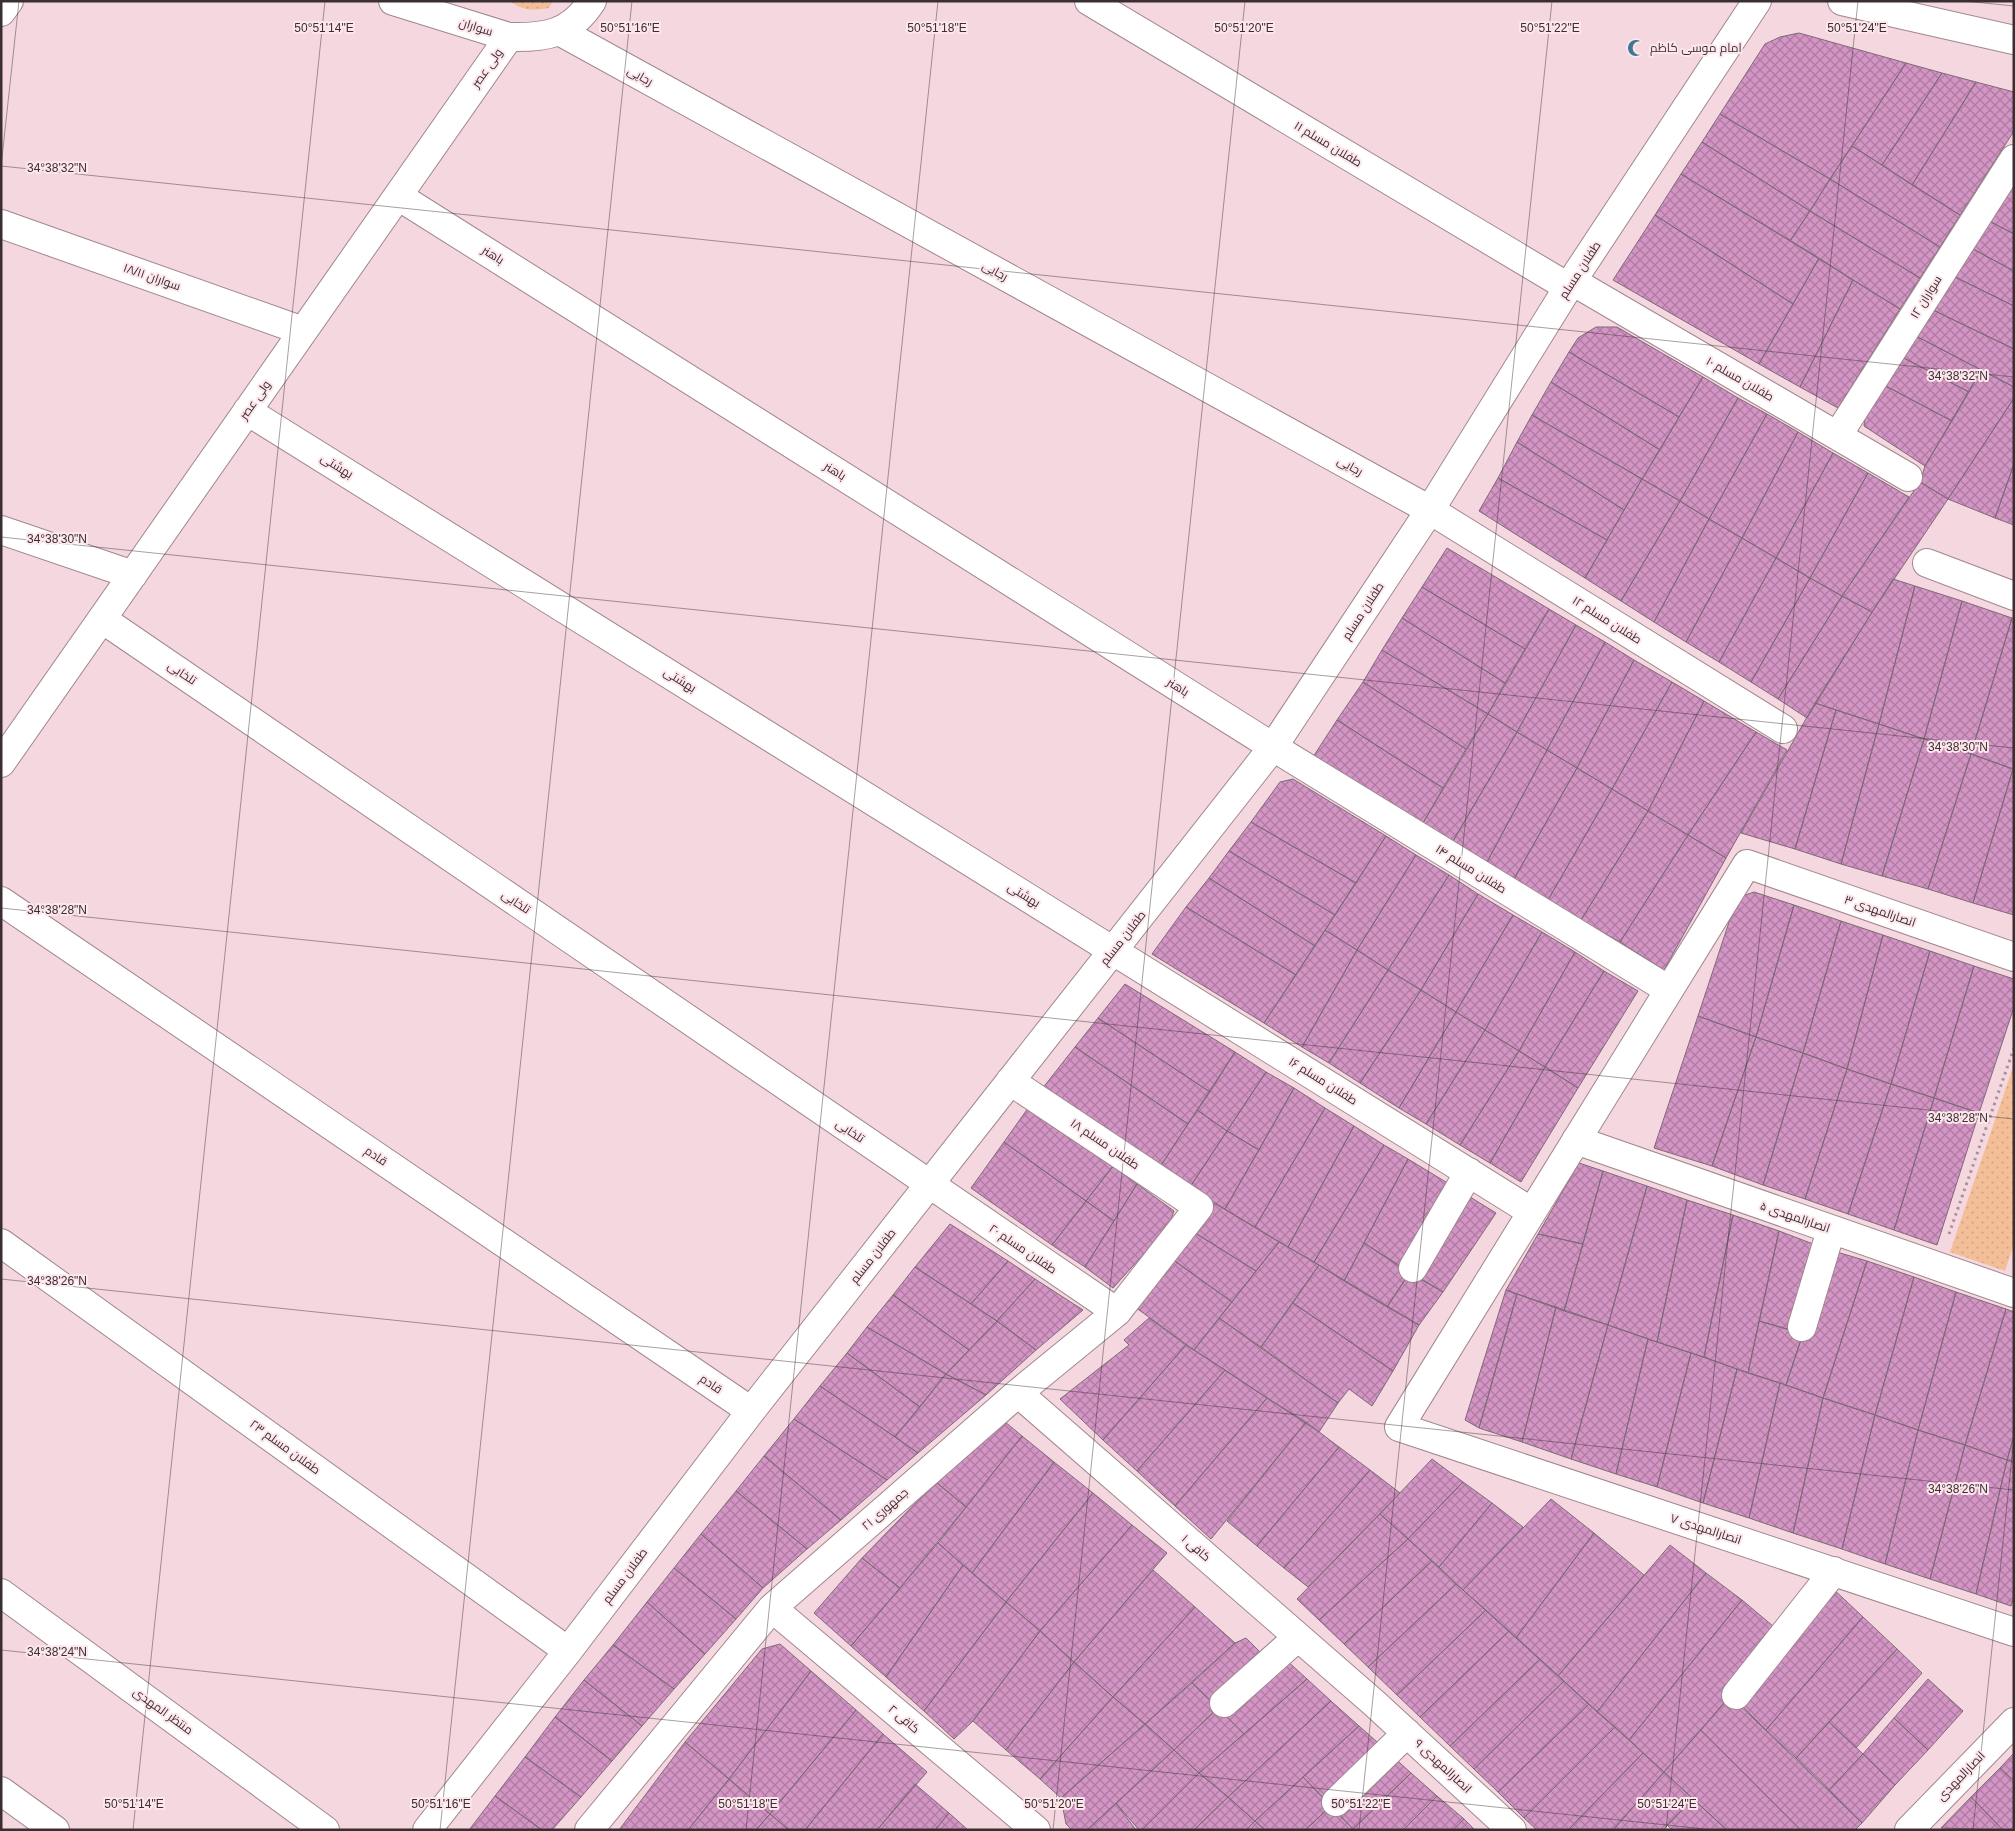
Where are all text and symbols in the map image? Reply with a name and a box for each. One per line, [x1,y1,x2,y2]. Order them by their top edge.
street label: سواران [457,15,495,39]
text: 50°51'14"E [294,21,354,35]
text: 50°51'16"E [600,21,660,35]
text: 50°51'18"E [907,21,967,35]
text: 50°51'20"E [1214,21,1274,35]
text: 50°51'22"E [1520,21,1580,35]
text: 50°51'24"E [1827,21,1887,35]
mosque icon: امام موسی کاظم [1626,38,1646,58]
place label: امام موسی کاظم [1650,41,1742,56]
street label: ولی عصر [468,46,505,91]
street label: رجایی [625,63,655,89]
street label: طفلان مسلم ۱۱ [1291,118,1364,171]
text: 34°38'32"N [27,161,87,175]
street label: طفلان مسلم [1556,239,1605,302]
street label: باهنر [479,242,507,267]
street label: رجایی [980,258,1010,284]
street label: سواران ۱۸/۱۱ [121,261,183,293]
street label: سواران ۱۲ [1907,273,1945,321]
street label: طفلان مسلم ۱۰ [1703,354,1776,405]
text: 34°38'32"N [1928,369,1988,383]
street label: ولی عصر [236,378,273,423]
street label: بهشتی [318,451,356,481]
street label: رجایی [1335,453,1365,479]
street label: باهنر [821,458,849,483]
text: 34°38'30"N [27,532,87,546]
street label: طفلان مسلم [1339,580,1388,643]
street label: طفلان مسلم ۱۲ [1569,593,1644,648]
street label: تلخابی [165,658,200,688]
street label: بهشتی [661,665,699,695]
street label: باهنر [1164,674,1192,699]
text: 34°38'30"N [1928,740,1988,754]
street label: طفلان مسلم ۱۴ [1433,842,1509,897]
street label: بهشتی [1005,880,1043,910]
street label: تلخابی [499,887,534,917]
street label: انصارالمهدی ۳ [1842,892,1918,930]
text: 34°38'28"N [27,903,87,917]
street label: طفلان مسلم [1097,908,1150,969]
street label: طفلان مسلم ۱۶ [1286,1054,1360,1109]
text: 34°38'28"N [1928,1111,1988,1125]
street label: تلخابی [833,1116,868,1146]
street label: طفلان مسلم ۱۸ [1067,1116,1142,1173]
street label: قادم [362,1143,390,1169]
street label: انصارالمهدی ۵ [1758,1199,1832,1235]
street label: طفلان مسلم ۲۰ [986,1221,1059,1278]
street label: طفلان مسلم [847,1226,900,1287]
text: 34°38'26"N [27,1274,87,1288]
street label: قادم [697,1371,725,1397]
street label: طفلان مسلم ۲۳ [247,1417,323,1478]
text: 34°38'26"N [1928,1482,1988,1496]
street label: جمهوری ۲۱ [859,1485,911,1533]
street label: انصارالمهدی ۷ [1669,1511,1743,1547]
street label: کافی ۱ [1179,1532,1213,1564]
street label: طفلان مسلم [600,1546,651,1607]
text: 34°38'24"N [27,1645,87,1659]
street label: منتظر المهدی [130,1685,196,1737]
street label: کافی ۲ [886,1702,922,1736]
street label: انصارالمهدی ۹ [1412,1736,1474,1796]
street label: انصارالمهدی [1934,1748,1988,1804]
text: 50°51'14"E [104,1797,164,1811]
text: 50°51'16"E [411,1797,471,1811]
text: 50°51'18"E [718,1797,778,1811]
text: 50°51'20"E [1024,1797,1084,1811]
text: 50°51'22"E [1331,1797,1391,1811]
text: 50°51'24"E [1637,1797,1697,1811]

